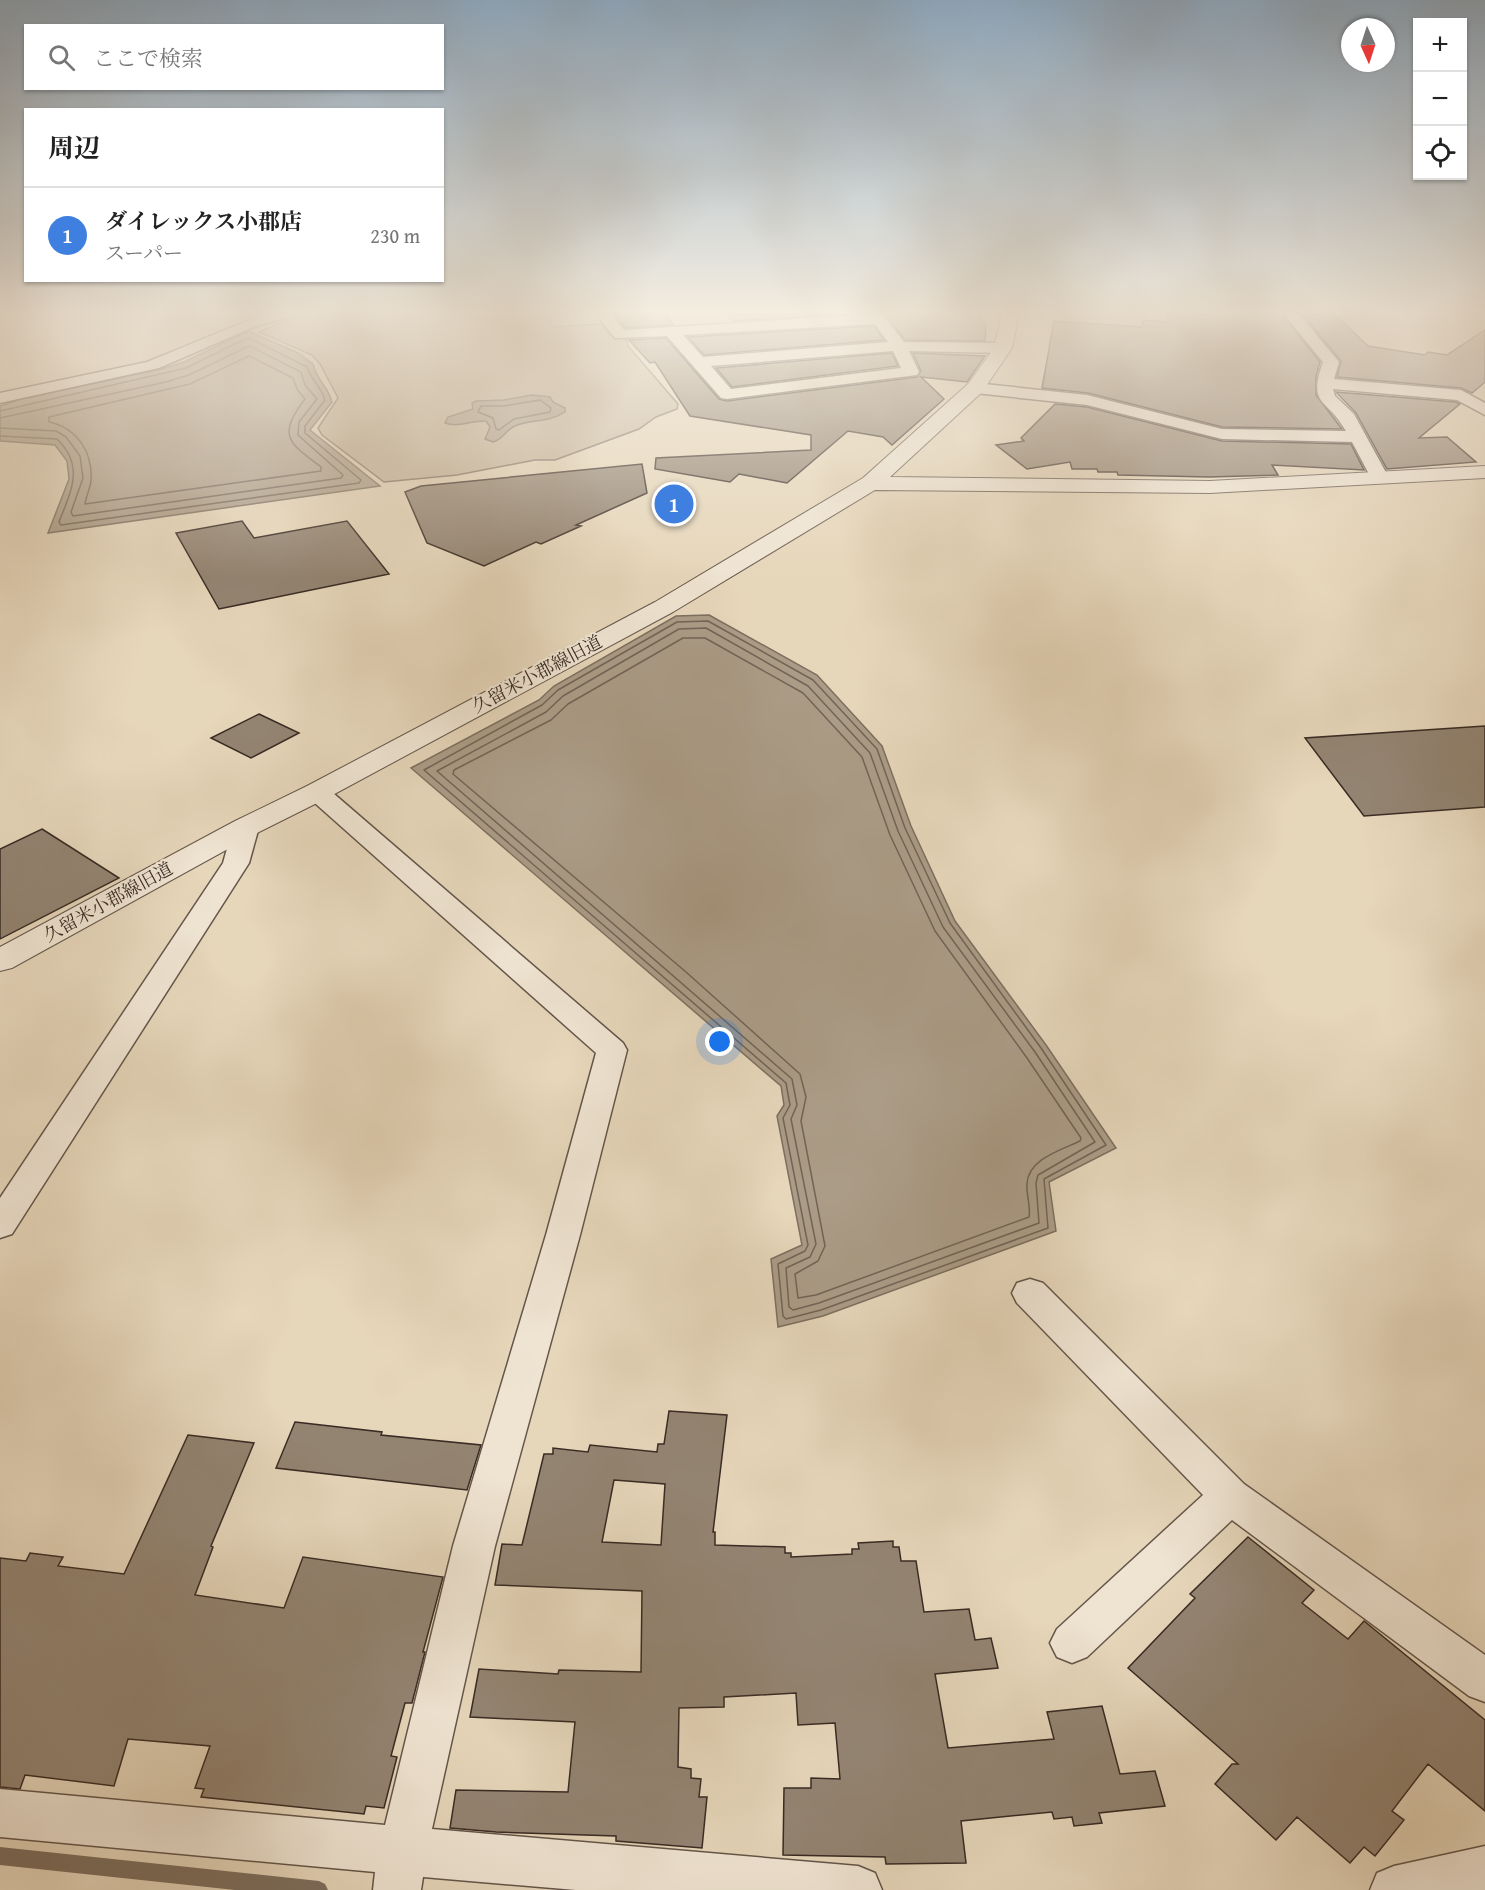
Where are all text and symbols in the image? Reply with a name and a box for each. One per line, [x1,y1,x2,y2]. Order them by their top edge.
north arrow [1341,18,1395,72]
map controls [1413,18,1467,180]
button: + [1413,18,1467,72]
search box [24,24,444,90]
icon: search [45,41,78,74]
text: ここで検索 [93,42,203,74]
button: − [1413,72,1467,126]
button: locate [1413,126,1467,180]
text: 周辺 [48,128,100,167]
text: ダイレックス小郡店 [105,205,302,237]
text: 1 [62,221,73,250]
text: 230 m [370,221,420,250]
text: スーパー [105,238,183,267]
pin: 1 [654,482,694,526]
street label: 久留米小郡線旧道 [467,628,607,719]
street label: 久留米小郡線旧道 [38,855,177,948]
your location [705,1027,734,1056]

